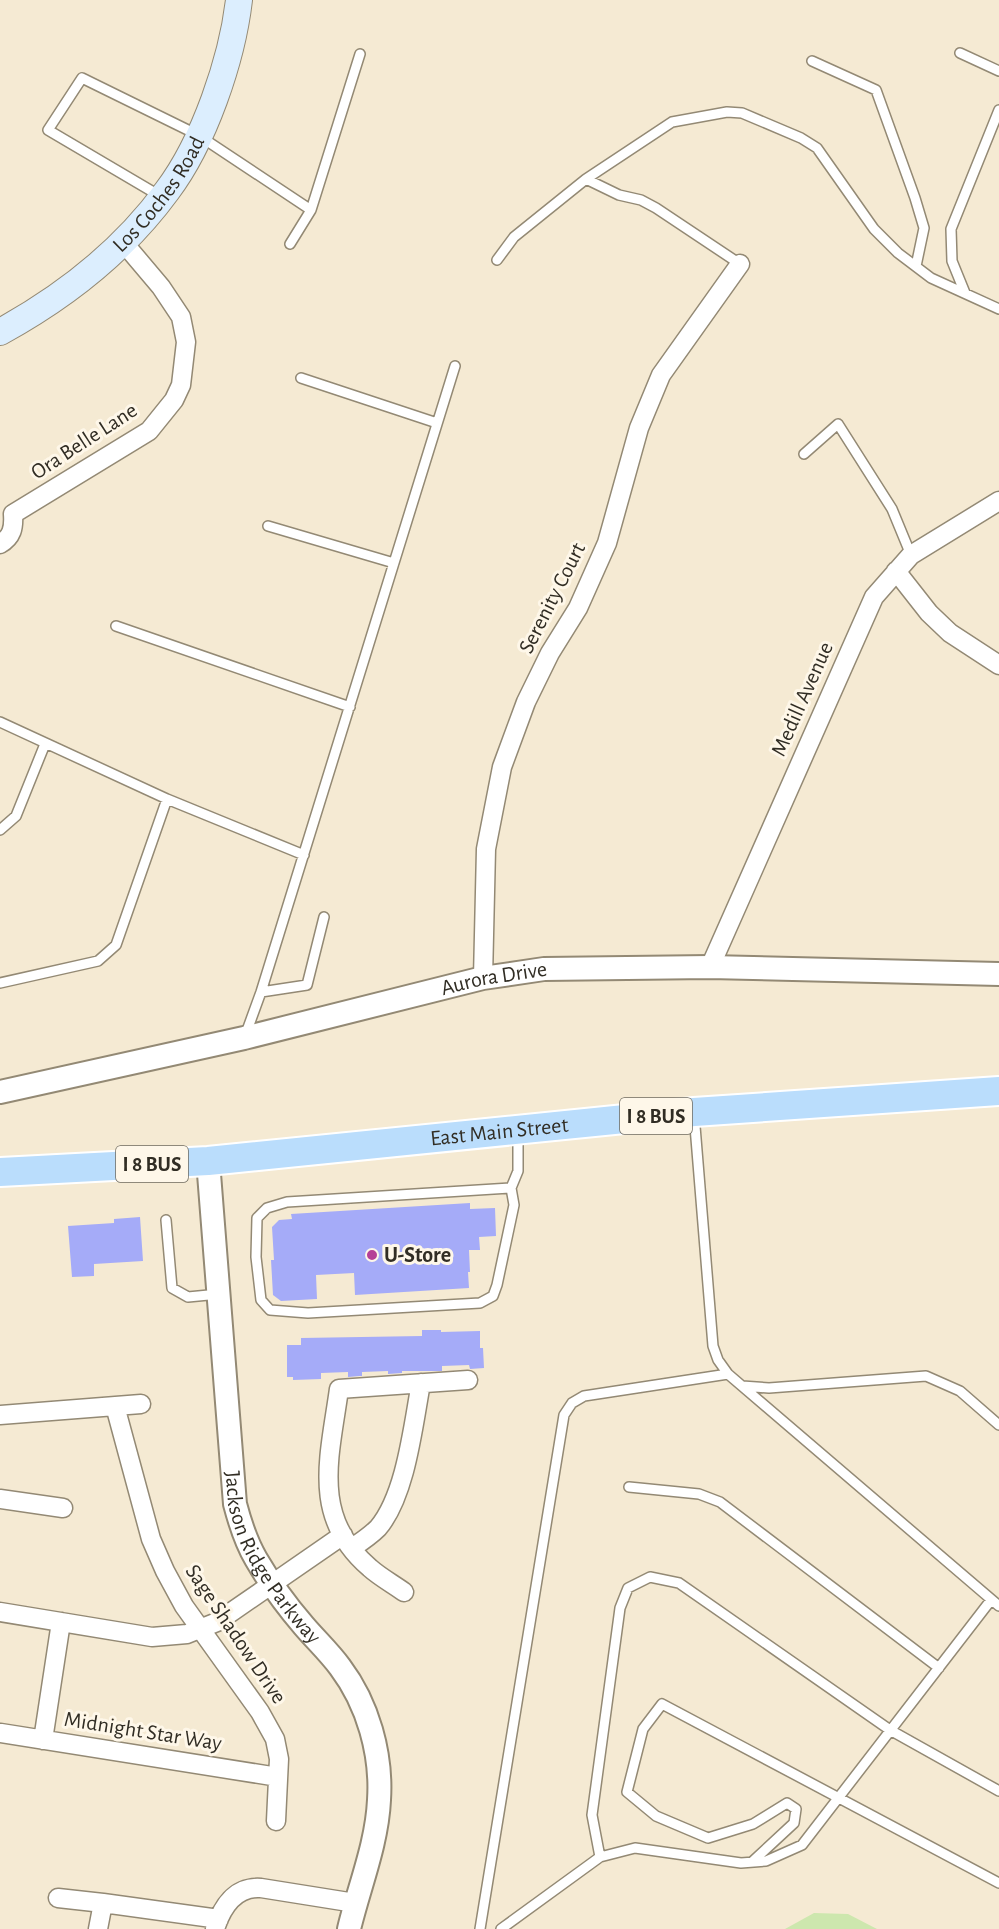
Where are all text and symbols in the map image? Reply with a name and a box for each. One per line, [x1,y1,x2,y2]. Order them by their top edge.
street label: Los Coches Road [109,133,208,256]
street label: Ora Belle Lane [27,399,141,483]
street label: Serenity Court [515,539,589,657]
street label: Medill Avenue [767,639,837,759]
street label: Aurora Drive [439,958,548,999]
road number: I 8 BUS [620,1098,692,1134]
street label: East Main Street [429,1114,569,1150]
road number: I 8 BUS [116,1146,188,1182]
place label: U-Store [384,1244,451,1266]
marker: U-Store [365,1248,379,1262]
street label: Jackson Ridge Parkway [221,1470,326,1648]
street label: Sage Shadow Drive [181,1561,291,1707]
street label: Midnight Star Way [63,1708,224,1754]

